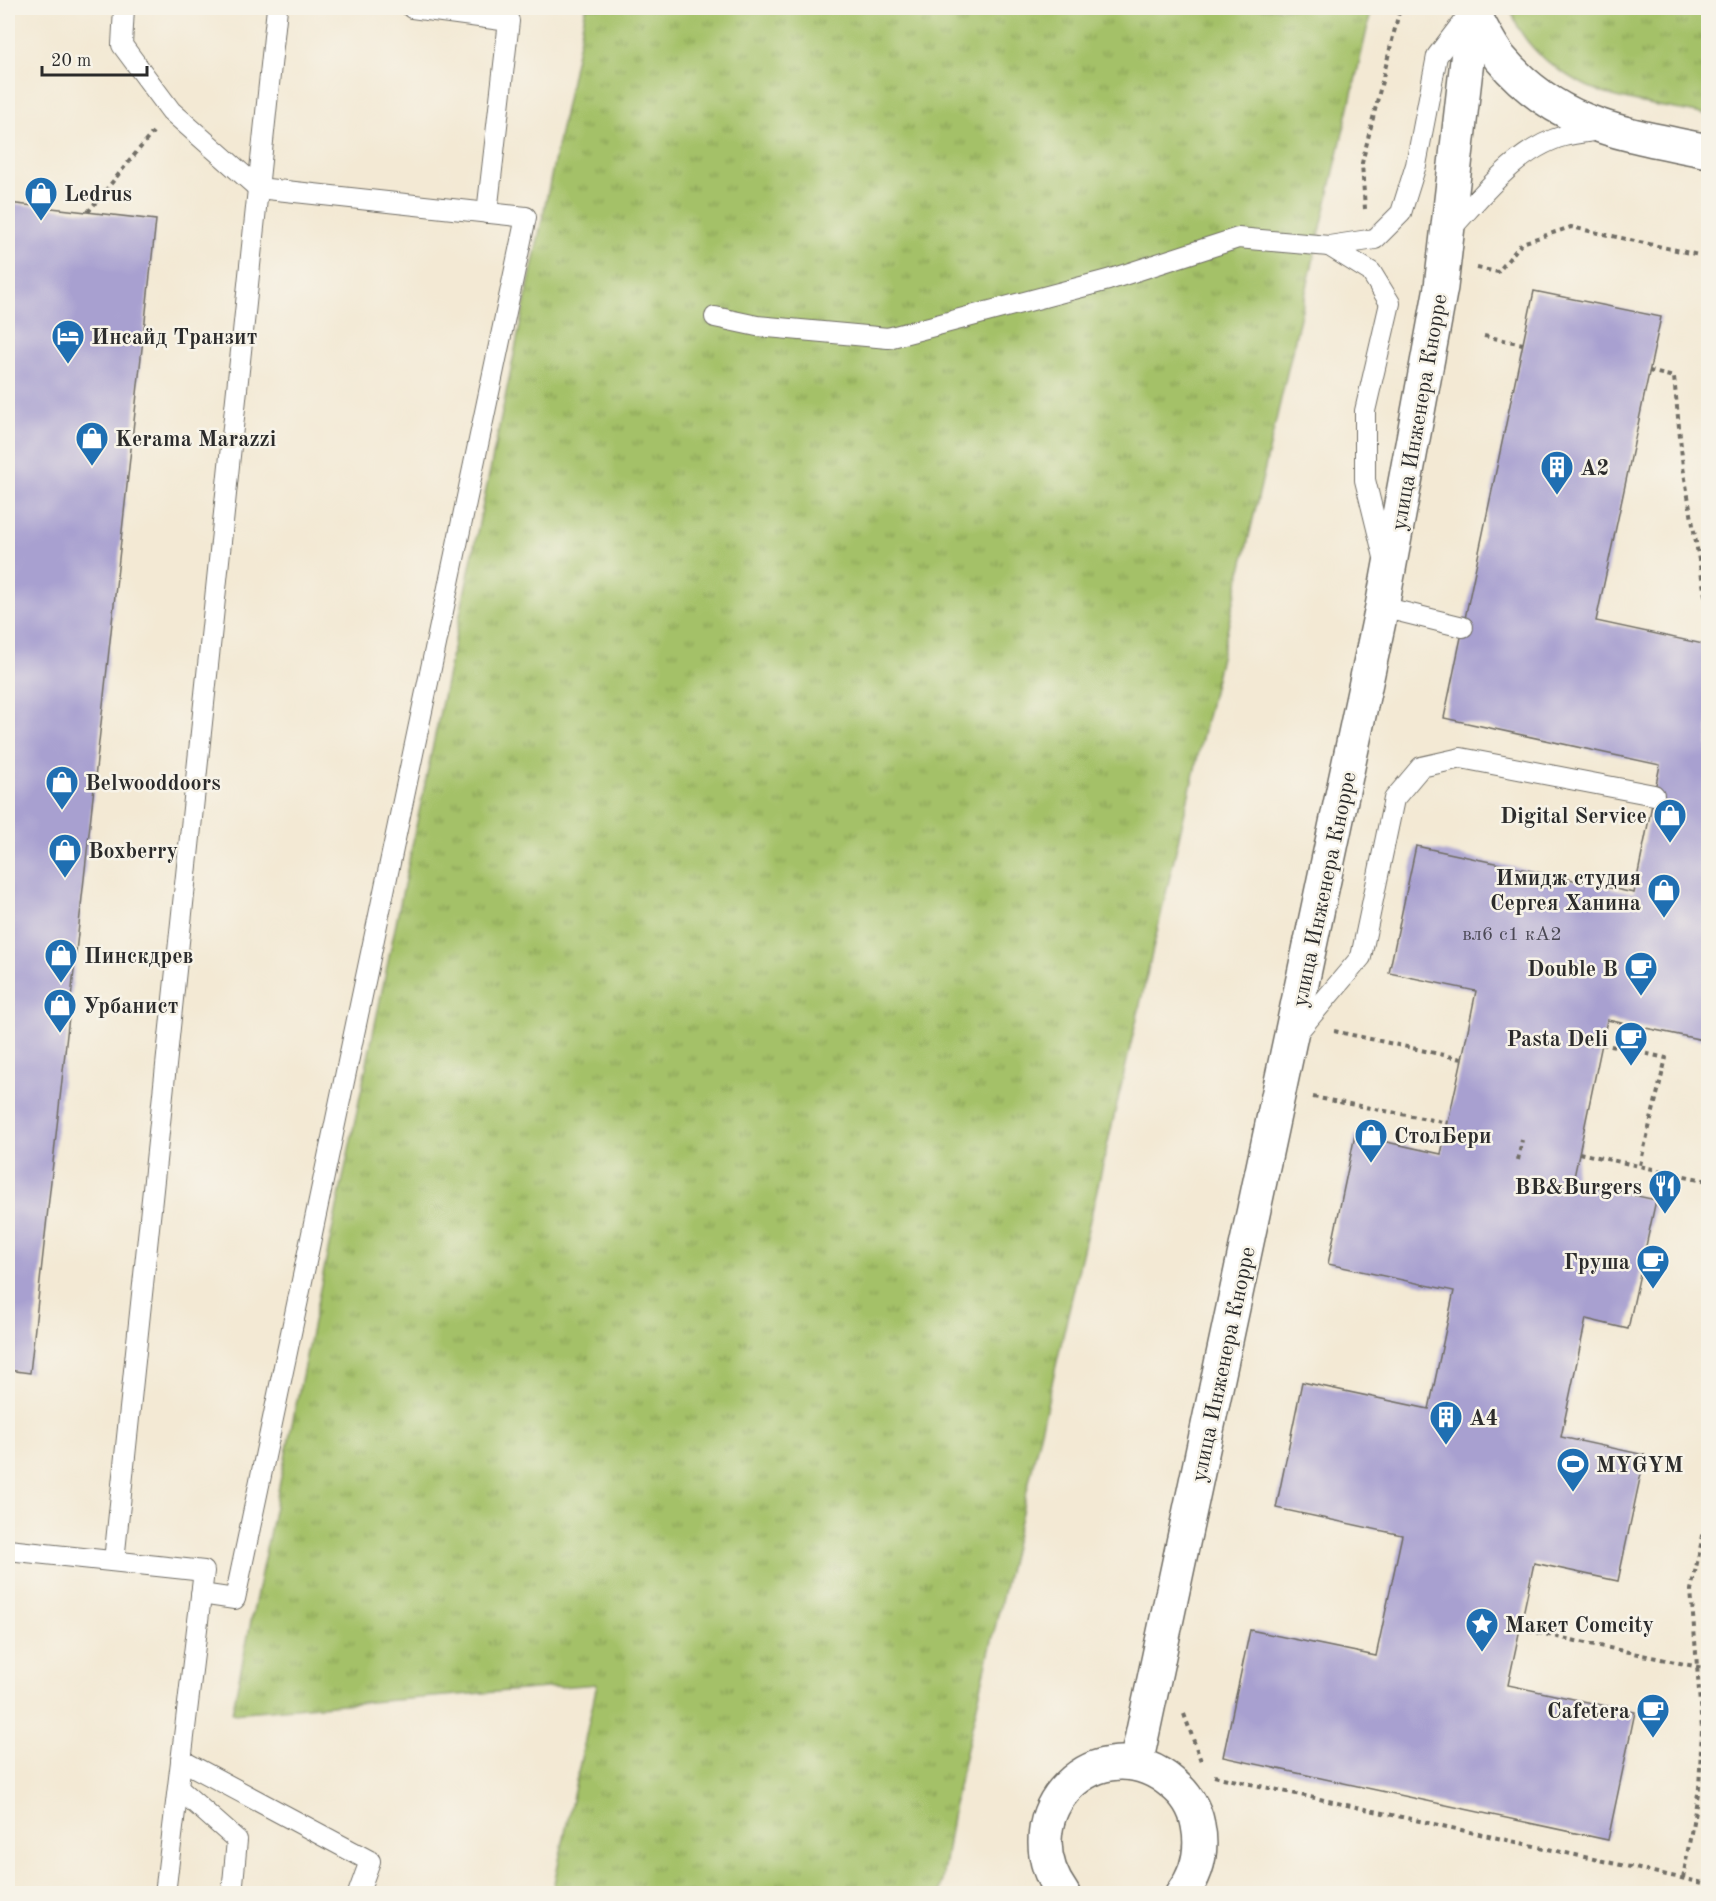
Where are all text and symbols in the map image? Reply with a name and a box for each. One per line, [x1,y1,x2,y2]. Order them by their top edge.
scale bar [42,39,147,77]
text: 20 m [51,52,91,70]
shop icon: Ledrus [23,175,59,222]
place label: Ledrus [64,184,132,206]
street label: улица Инженера Кнорре [1388,292,1452,532]
hotel icon: Инсайд Транзит [50,318,86,365]
place label: Инсайд Транзит [91,327,257,349]
shop icon: Kerama Marazzi [74,420,110,467]
place label: Kerama Marazzi [115,429,276,451]
building icon: А2 [1539,449,1575,496]
place label: А2 [1580,458,1609,480]
shop icon: Belwooddoors [44,764,80,811]
street label: улица Инженера Кнорре [1289,770,1361,1009]
place label: Belwooddoors [85,773,221,795]
shop icon: Digital Service [1652,797,1688,844]
place label: Digital Service [1500,806,1647,828]
shop icon: Boxberry [47,832,83,879]
place label: Boxberry [88,841,178,863]
place label: Имидж студия Сергея Ханина [1490,868,1641,915]
shop icon: Имидж студия Сергея Ханина [1646,872,1682,919]
house number: вл6 с1 кА2 [1462,925,1562,945]
shop icon: Пинскдрев [43,937,79,984]
place label: Пинскдрев [84,946,194,968]
cafe icon: Double B [1623,950,1659,997]
place label: Double B [1527,959,1618,981]
shop icon: Урбанист [42,987,78,1034]
place label: Урбанист [83,996,178,1018]
cafe icon: Pasta Deli [1613,1020,1649,1067]
place label: Pasta Deli [1507,1029,1608,1051]
shop icon: СтолБери [1353,1117,1389,1164]
place label: СтолБери [1394,1126,1492,1148]
restaurant icon: BB&Burgers [1647,1168,1683,1215]
place label: BB&Burgers [1515,1177,1642,1199]
cafe icon: Груша [1635,1243,1671,1290]
street label: улица Инженера Кнорре [1188,1245,1260,1484]
place label: Груша [1563,1252,1630,1274]
building icon: А4 [1428,1399,1464,1446]
place label: А4 [1469,1408,1498,1430]
sports icon: MYGYM [1555,1446,1591,1493]
place label: MYGYM [1596,1455,1683,1477]
place icon: Макет Comcity [1464,1606,1500,1653]
place label: Макет Comcity [1505,1615,1654,1637]
cafe icon: Cafetera [1635,1692,1671,1739]
place label: Cafetera [1547,1701,1630,1723]

